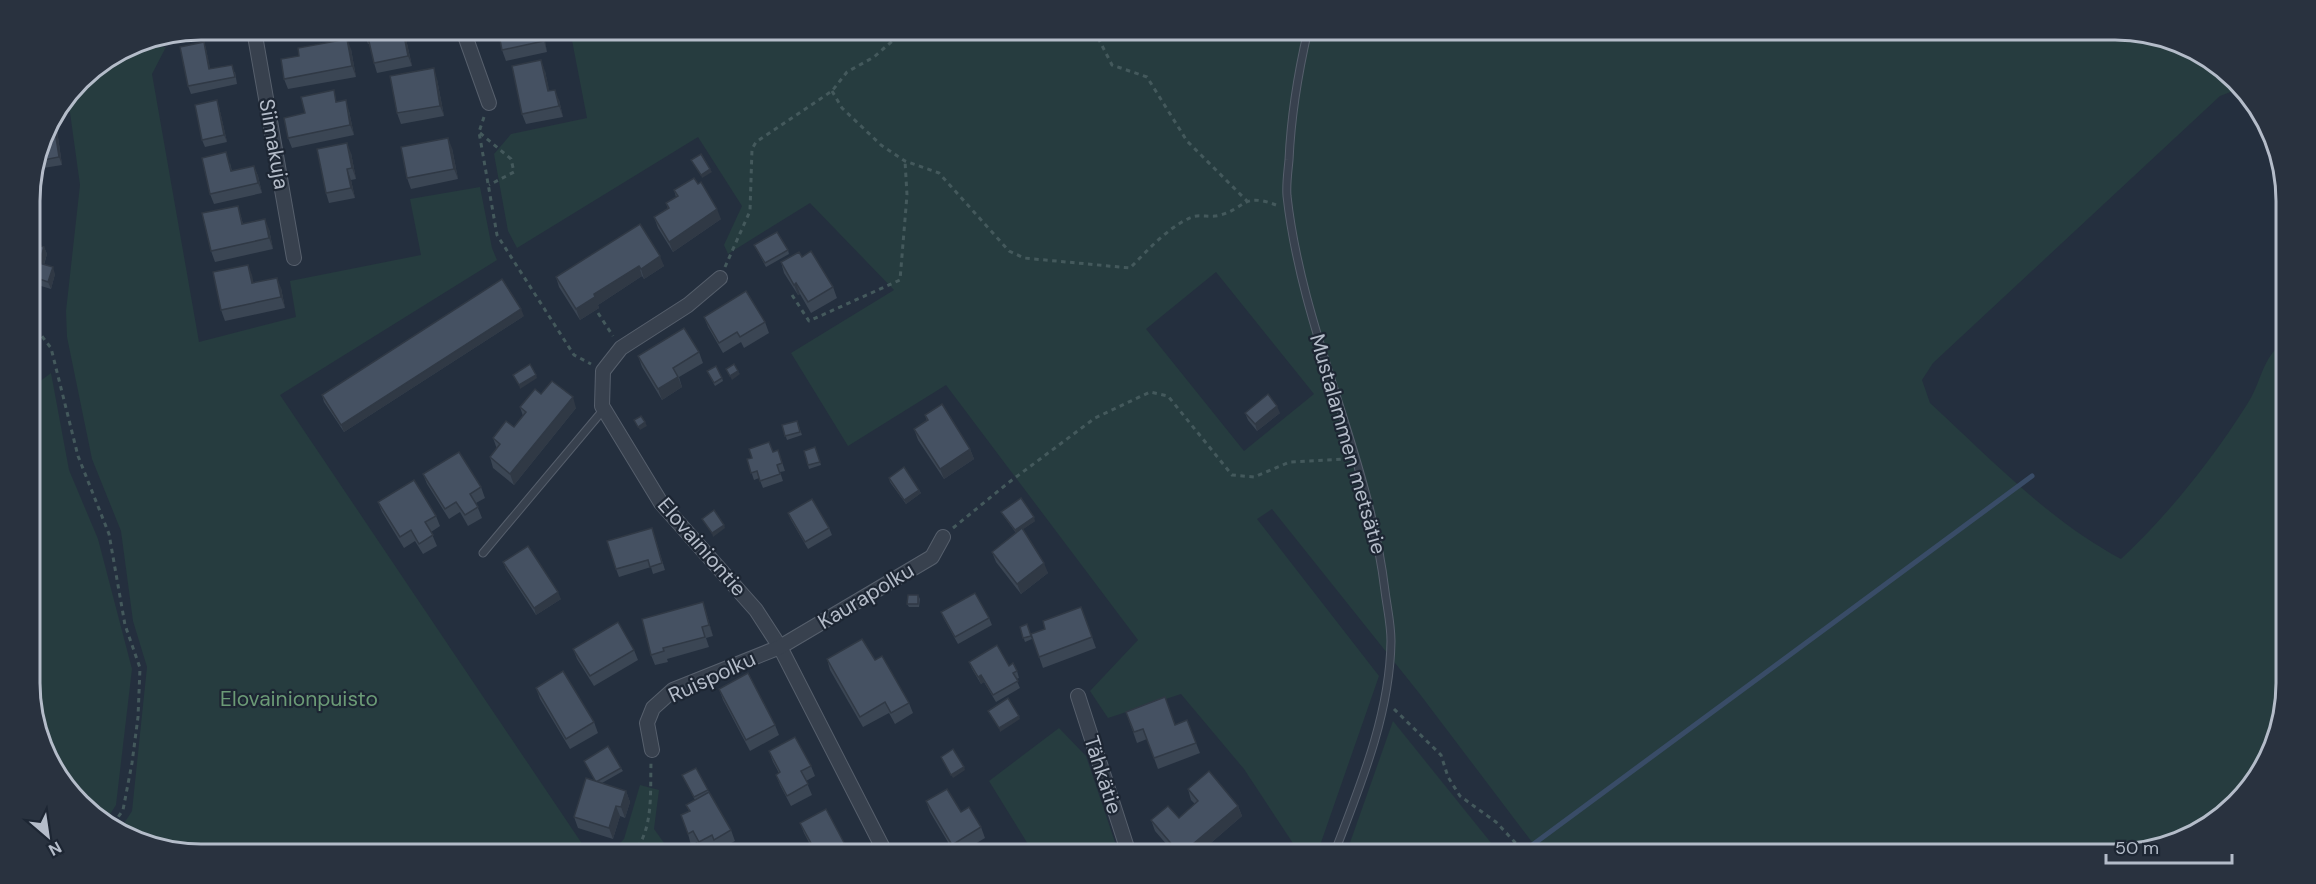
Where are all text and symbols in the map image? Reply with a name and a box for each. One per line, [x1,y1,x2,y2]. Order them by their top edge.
street label: Siimakuja [252,96,296,192]
street label: Mustalammen metsätie [1303,331,1393,557]
street label: Elovainiontie [651,492,753,602]
street label: Kaurapolku [813,556,919,636]
street label: Ruispolku [664,645,760,709]
park label: Elovainionpuisto [220,685,378,713]
street label: Tähkätie [1077,732,1129,818]
north arrow [18,806,78,866]
scale bar [2106,827,2232,865]
text: 50 m [2115,836,2159,860]
text: N [45,837,65,861]

